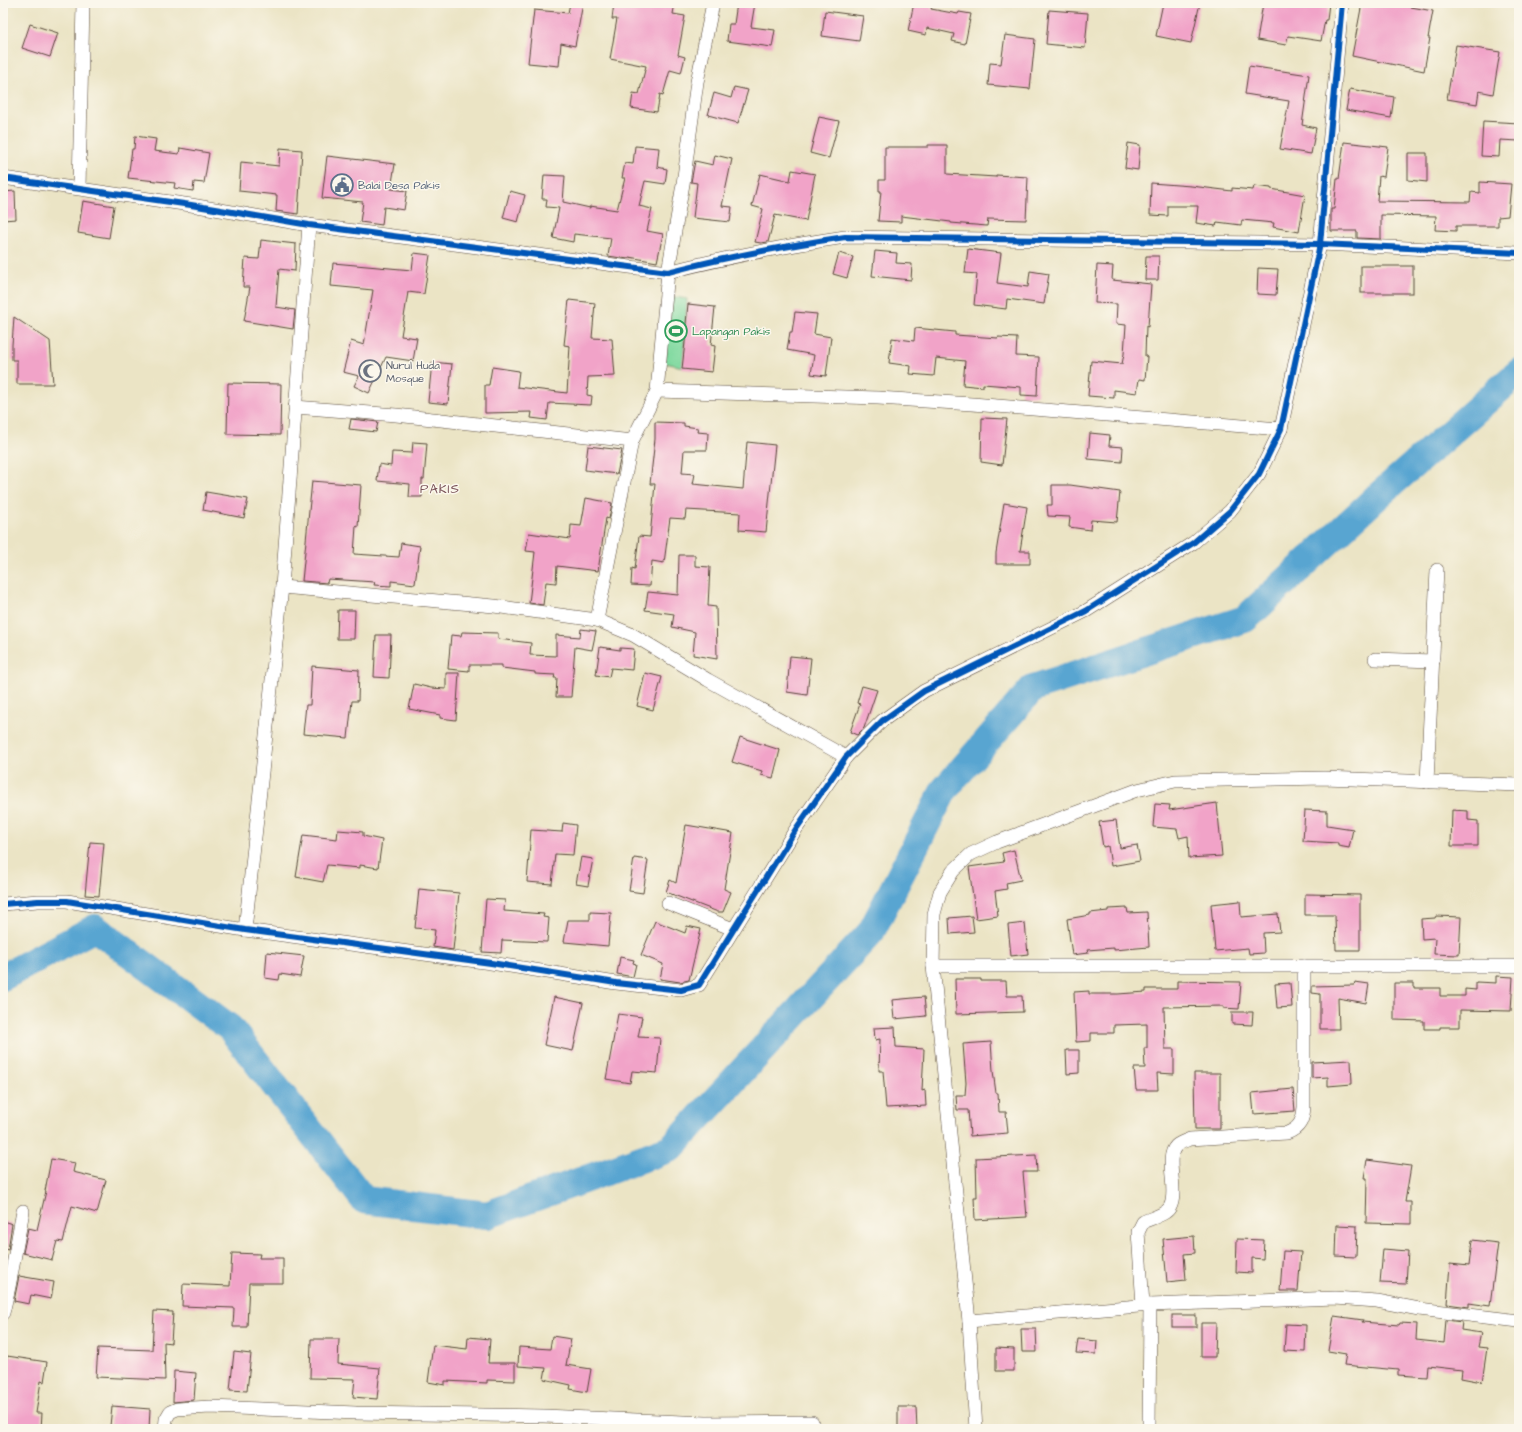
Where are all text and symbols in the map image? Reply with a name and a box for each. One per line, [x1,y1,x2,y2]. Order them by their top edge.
public building icon: Balai Desa Pakis [329,172,355,198]
place label: Balai Desa Pakis [358,178,440,193]
sports icon: Lapangan Pakis [663,318,689,344]
place label: Lapangan Pakis [692,324,771,340]
mosque icon: Nurul Huda Mosque [357,358,383,384]
place label: Nurul Huda Mosque [386,358,440,386]
district label: PAKIS [420,480,460,498]

